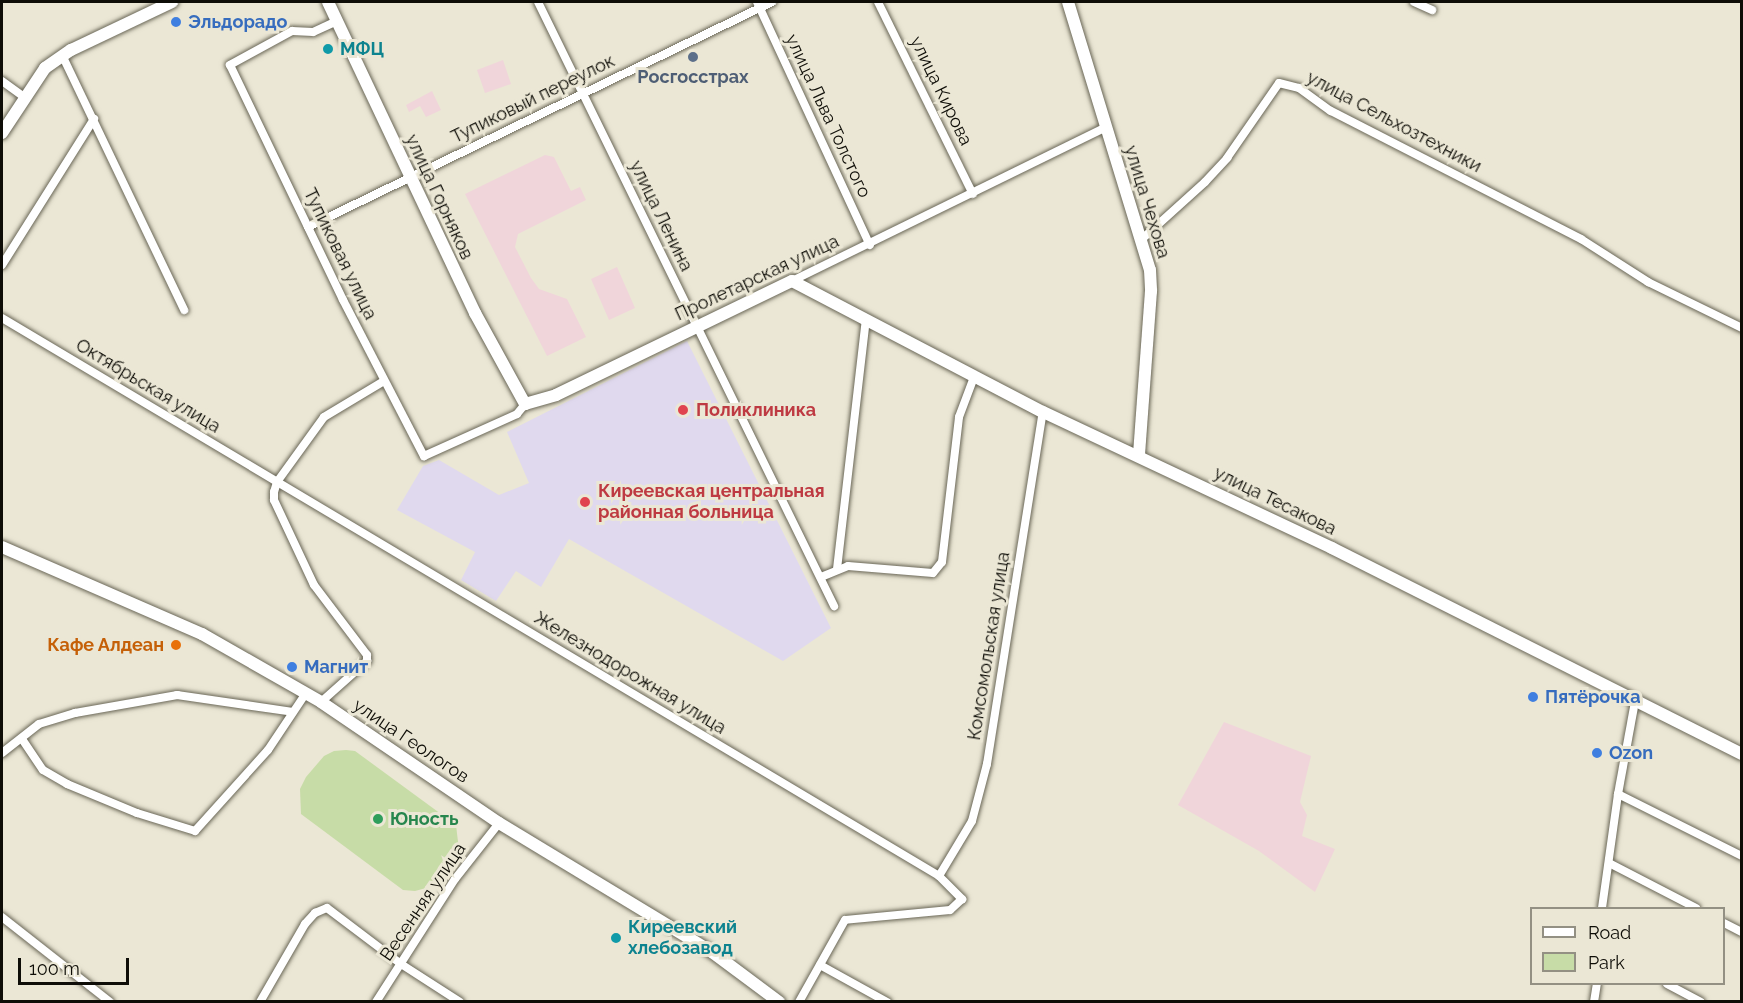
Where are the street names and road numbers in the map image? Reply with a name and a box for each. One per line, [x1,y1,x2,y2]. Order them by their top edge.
street label: улица Льва Толстого [780,31,876,201]
street label: улица Кирова [905,33,977,149]
street label: Тупиковый переулок [448,50,618,148]
street label: улица Сельхозтехники [1303,67,1485,177]
street label: улица Горняков [401,131,477,263]
street label: улица Чехова [1120,143,1174,261]
street label: улица Ленина [625,157,697,275]
street label: Тупиковая улица [299,185,381,323]
street label: Пролетарская улица [671,230,843,326]
street label: Октябрьская улица [72,334,224,438]
street label: улица Тесакова [1210,462,1340,540]
street label: Комсомольская улица [963,550,1015,742]
street label: Железнодорожная улица [530,607,730,739]
street label: улица Геологов [349,694,473,788]
street label: Весенняя улица [375,839,471,965]

